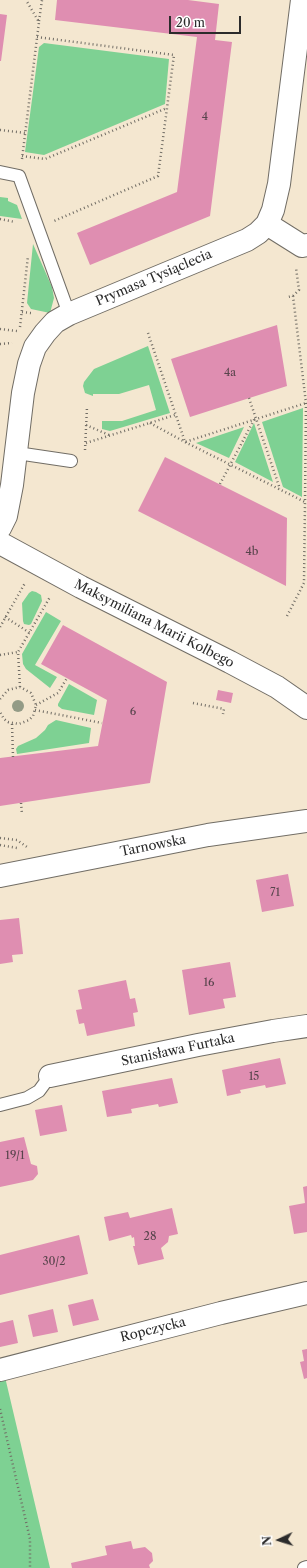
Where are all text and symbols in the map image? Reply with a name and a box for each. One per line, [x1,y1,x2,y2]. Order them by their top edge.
scale bar [171,8,243,34]
text: 20 m [176,15,205,30]
house number: 4 [202,110,208,124]
street label: Prymasa Tysiąclecia [94,246,214,310]
house number: 4a [224,366,236,380]
house number: 4b [246,545,258,559]
street label: Maksymiliana Marii Kolbego [71,577,237,671]
house number: 6 [130,705,136,719]
street label: Tarnowska [119,832,187,860]
house number: 71 [270,886,280,900]
house number: 16 [203,976,215,990]
street label: Stanisława Furtaka [120,1030,236,1070]
house number: 15 [249,1070,259,1084]
house number: 19/1 [5,1149,25,1163]
house number: 28 [144,1230,156,1244]
house number: 30/2 [42,1255,66,1269]
street label: Ropczycka [119,1314,187,1346]
north arrow [259,1520,299,1560]
text: N [260,1536,274,1546]

